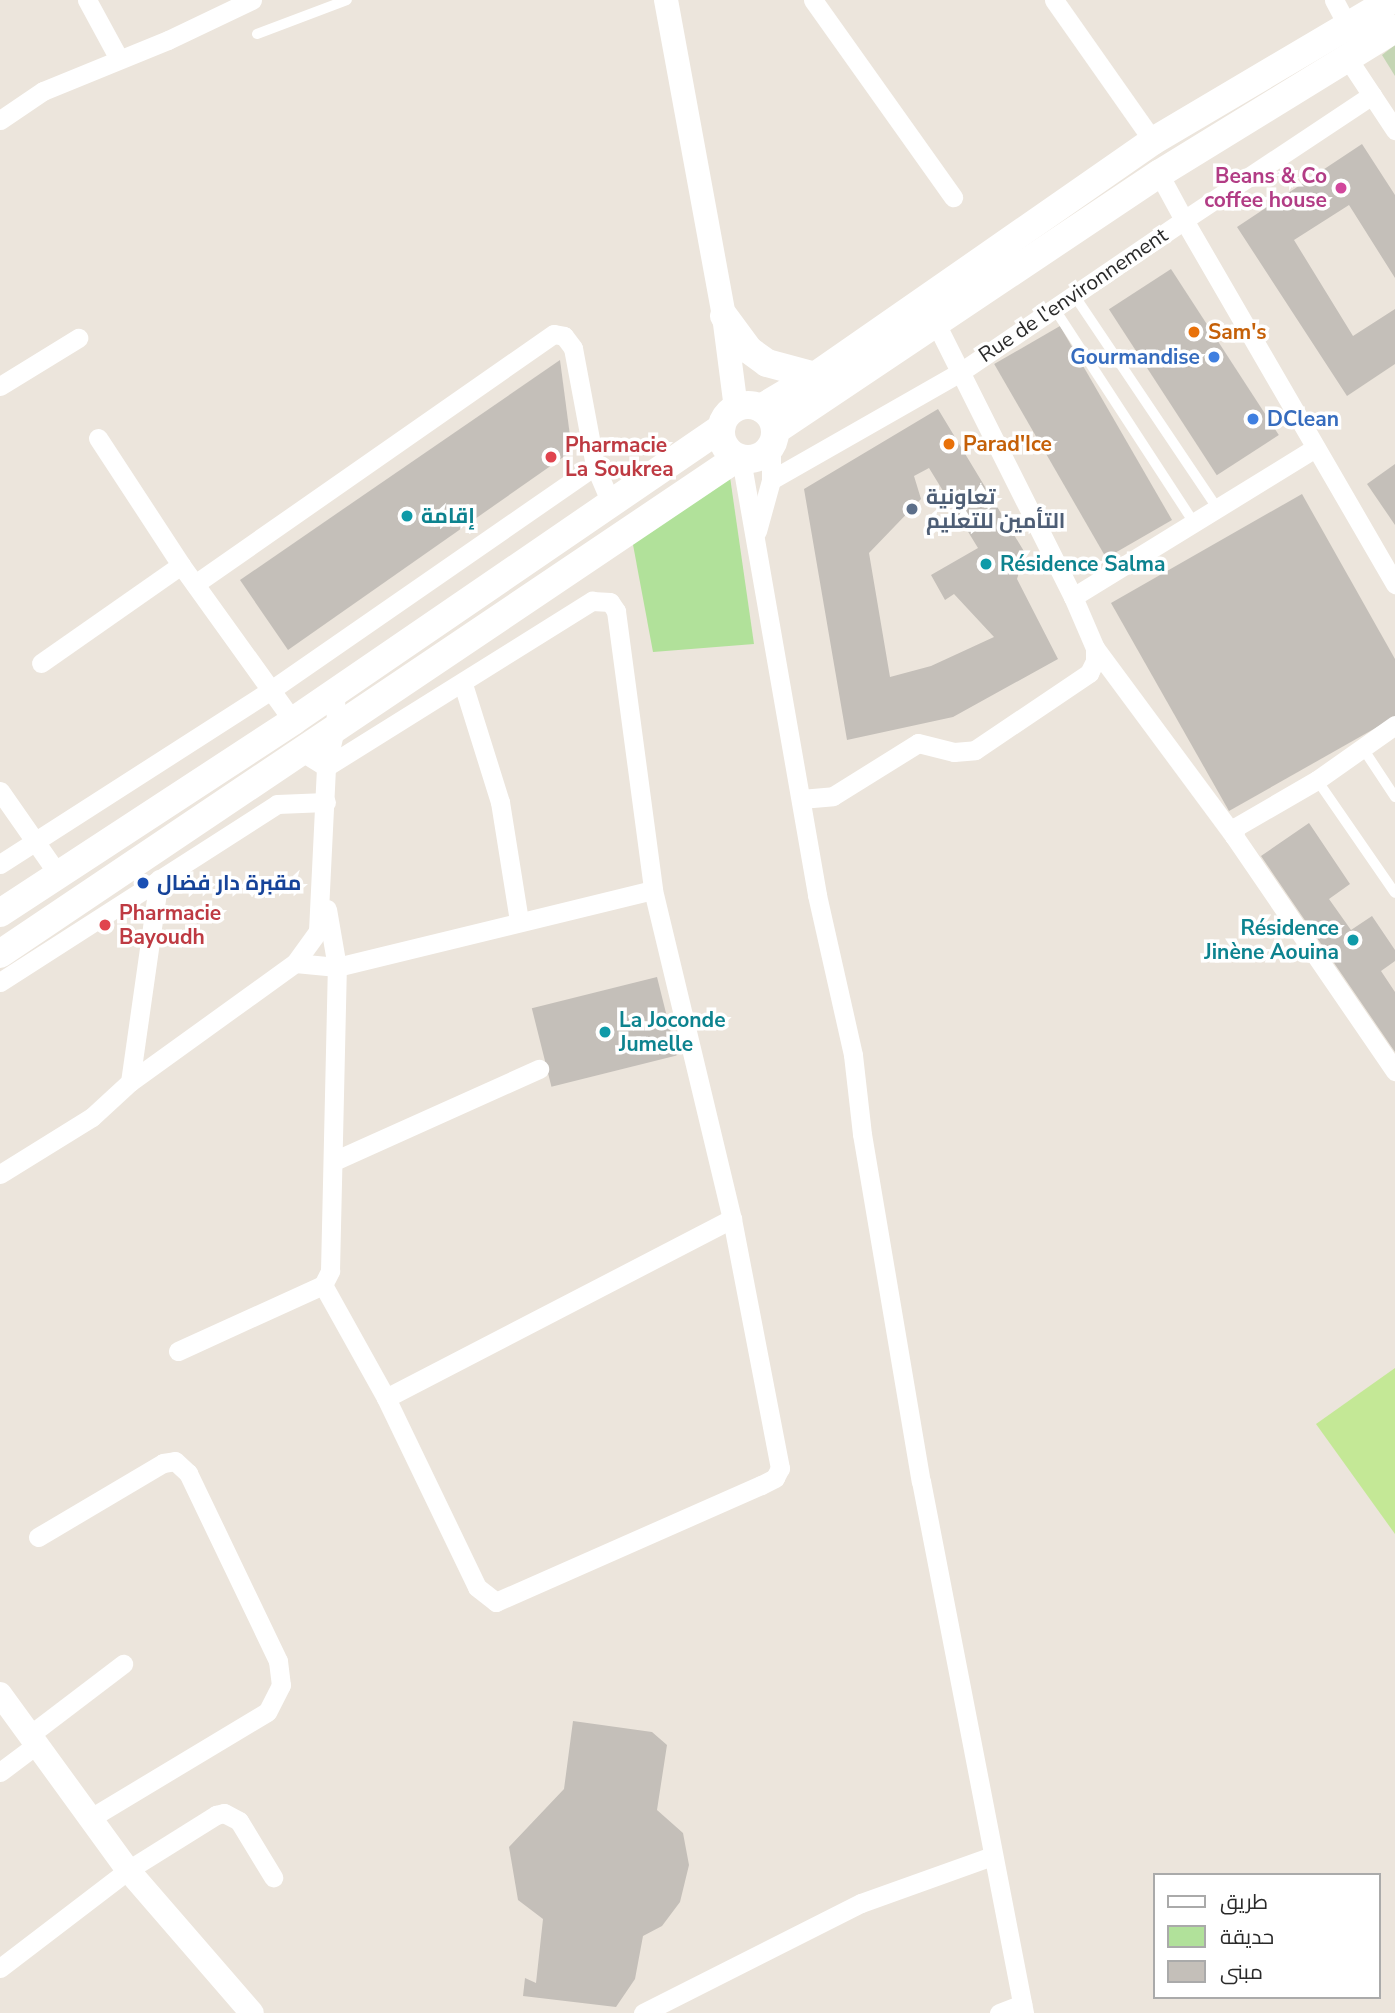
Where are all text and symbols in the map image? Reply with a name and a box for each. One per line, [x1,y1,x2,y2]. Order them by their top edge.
place label: Beans & Co coffee house [1204,163,1327,213]
marker: Beans & Co coffee house [1333,180,1349,196]
street label: Rue de l'environnement [974,222,1172,368]
place label: Sam's [1208,319,1266,345]
marker: Sam's [1186,324,1202,340]
place label: Gourmandise [1070,344,1200,370]
marker: Gourmandise [1206,349,1222,365]
place label: DClean [1267,406,1339,432]
marker: DClean [1245,411,1261,427]
place label: Parad'Ice [963,431,1052,457]
place label: Pharmacie La Soukrea [565,432,674,482]
marker: Parad'Ice [941,436,957,452]
marker: Pharmacie La Soukrea [543,449,559,465]
place label: تعاونية التأمين للتعليم [926,484,1065,534]
marker: تعاونية التأمين للتعليم [904,501,920,517]
place label: إقامة [421,503,475,529]
marker: إقامة [399,508,415,524]
place label: Résidence Salma [1000,551,1165,577]
marker: Résidence Salma [978,556,994,572]
place label: مقبرة دار فضال [157,870,301,896]
marker: مقبرة دار فضال [135,875,151,891]
place label: Pharmacie Bayoudh [119,900,221,950]
place label: Résidence Jinène Aouina [1204,915,1339,965]
marker: Pharmacie Bayoudh [97,917,113,933]
marker: Résidence Jinène Aouina [1345,932,1361,948]
place label: La Joconde Jumelle [619,1007,726,1057]
marker: La Joconde Jumelle [597,1024,613,1040]
legend [1154,1873,1381,1999]
text: طريق [1220,1888,1268,1916]
text: حديقة [1220,1923,1274,1951]
text: مبنى [1220,1958,1263,1986]

